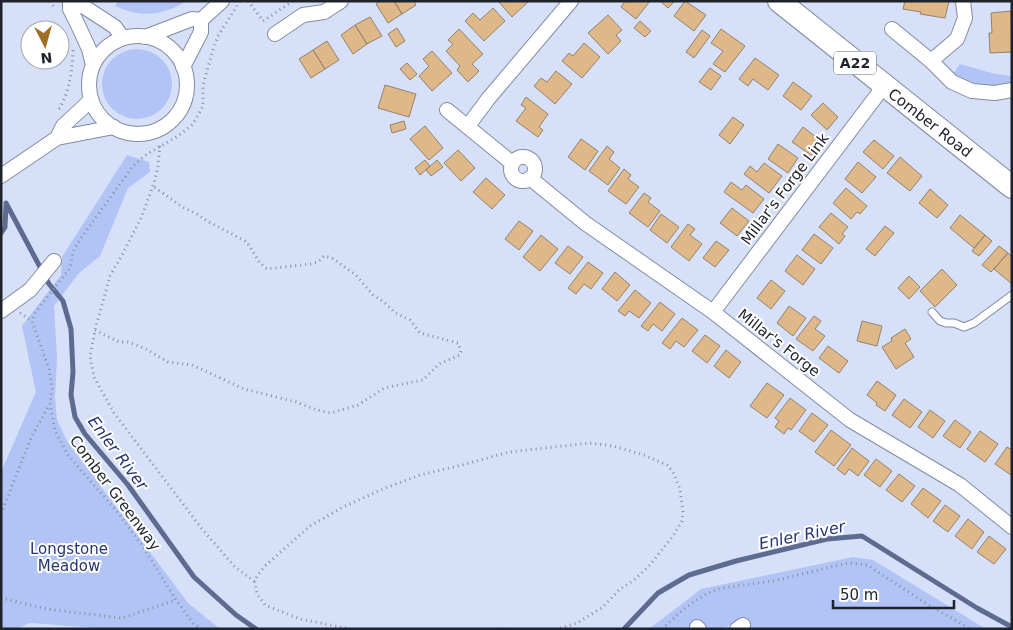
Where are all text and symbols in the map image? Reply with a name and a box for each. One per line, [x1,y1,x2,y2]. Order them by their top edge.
north arrow [20,20,70,70]
text: N [40,49,53,66]
road number: A22 [834,52,876,74]
street label: Comber Road [884,85,976,161]
street label: Millar's Forge Link [737,129,833,248]
street label: Millar's Forge [734,305,824,381]
water label: Enler River [84,412,153,495]
street label: Comber Greenway [66,432,164,554]
water label: Enler River [757,516,848,553]
park label: Longstone Meadow [30,540,108,575]
scale bar [833,578,954,610]
text: 50 m [840,586,878,604]

